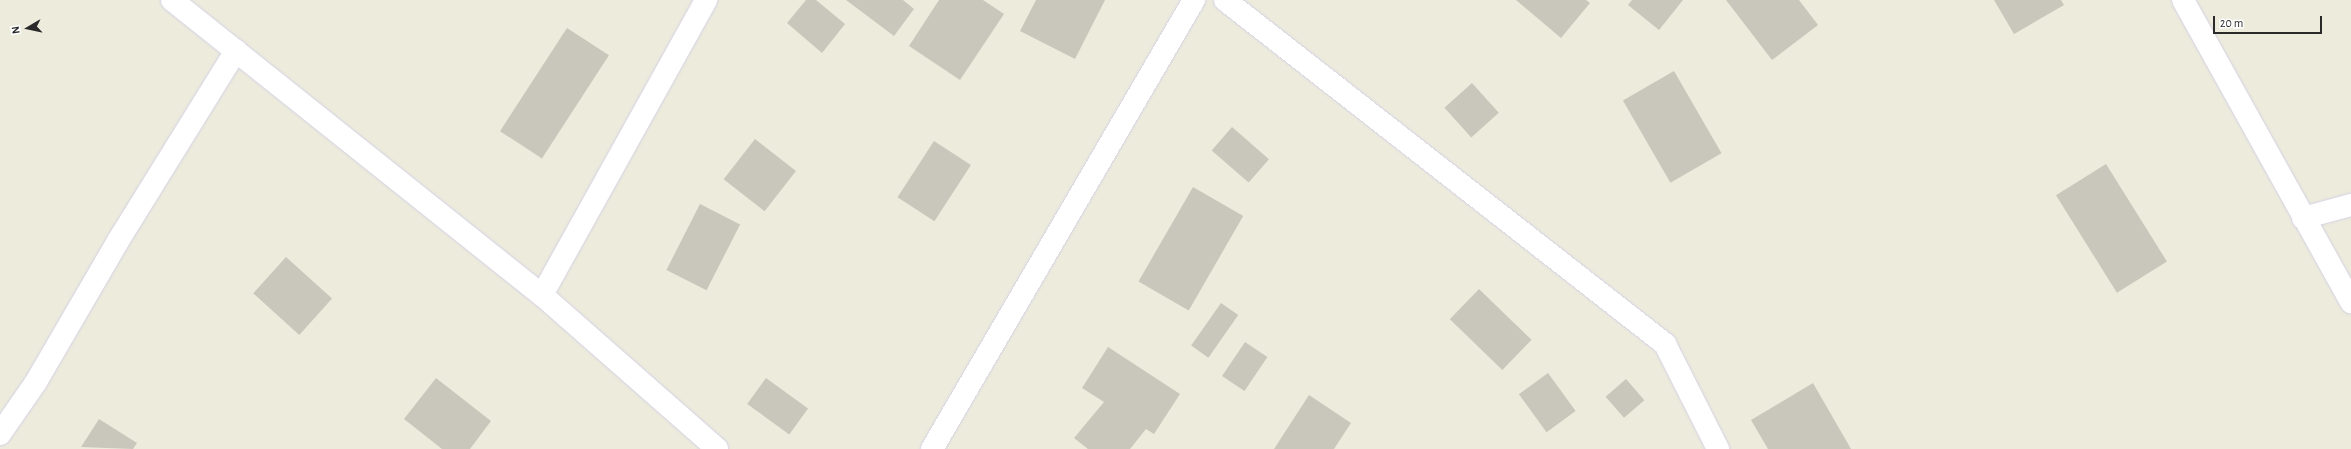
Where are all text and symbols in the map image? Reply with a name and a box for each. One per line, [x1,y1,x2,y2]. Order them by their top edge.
north arrow [8,8,48,48]
scale bar [2215,8,2324,34]
text: 20 m [2220,17,2243,29]
text: N [10,25,22,35]

